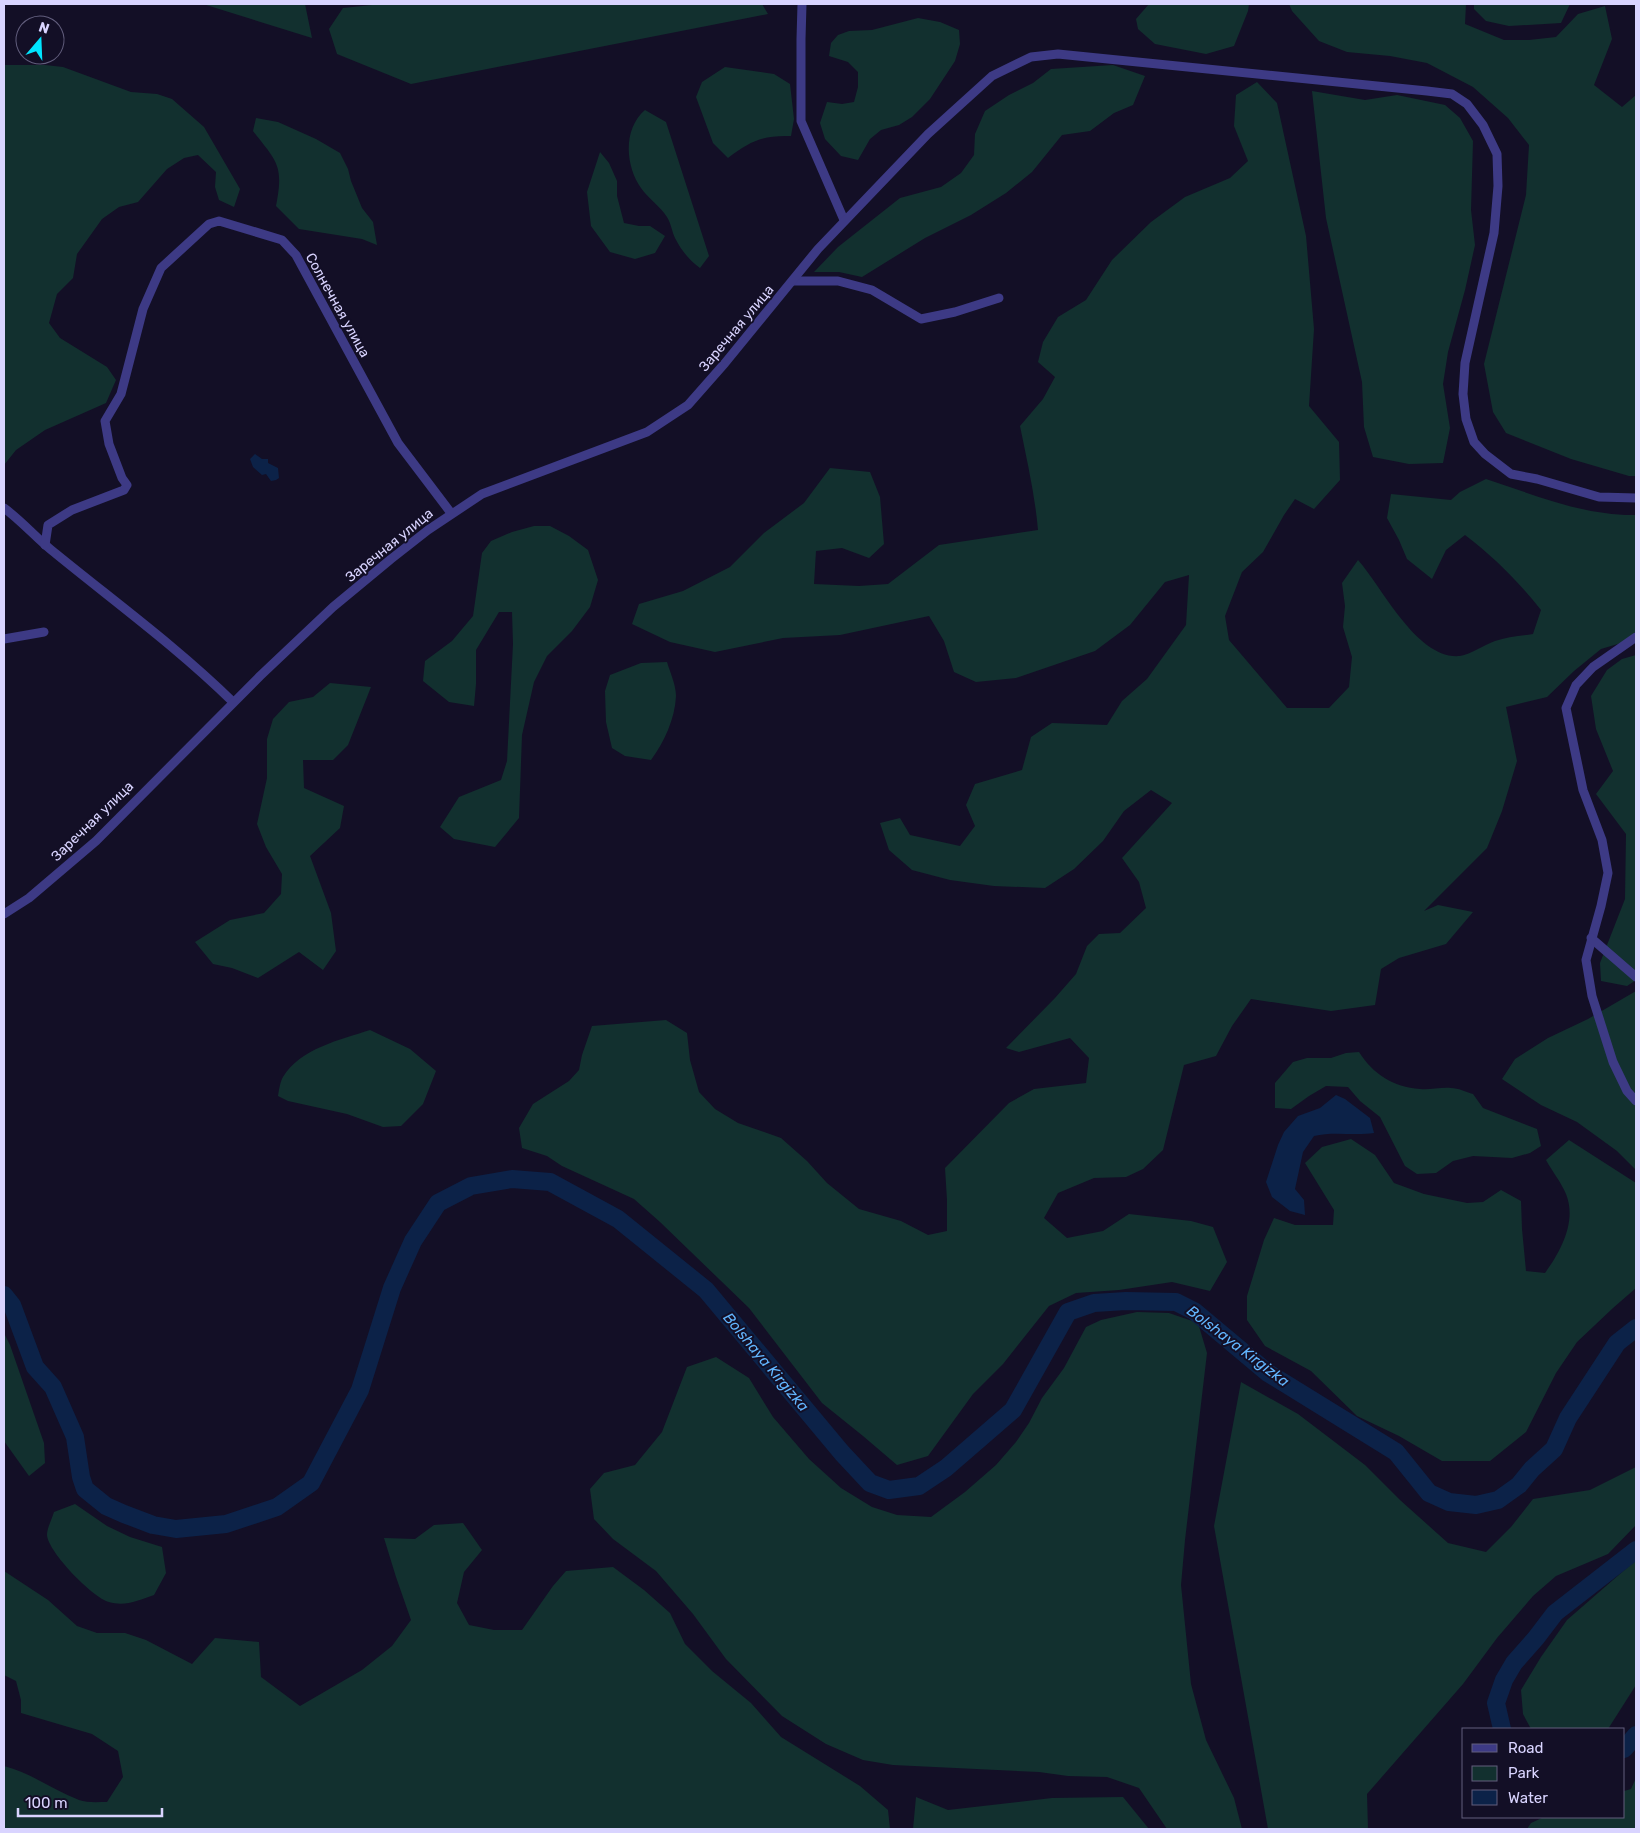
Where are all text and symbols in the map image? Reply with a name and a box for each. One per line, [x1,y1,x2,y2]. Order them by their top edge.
north arrow [15,15,65,65]
text: N [37,19,52,38]
street label: Солнечная улица [302,250,373,361]
street label: Заречная улица [695,282,778,375]
street label: Заречная улица [342,505,437,586]
street label: Заречная улица [48,778,137,865]
water label: Bolshaya Kirgizka [1183,1302,1293,1390]
water label: Bolshaya Kirgizka [719,1309,813,1415]
legend [1462,1728,1625,1818]
text: Road [1508,1739,1544,1757]
text: Park [1508,1764,1539,1782]
scale bar [18,1786,161,1818]
text: Water [1508,1789,1548,1807]
text: 100 m [25,1794,67,1812]

